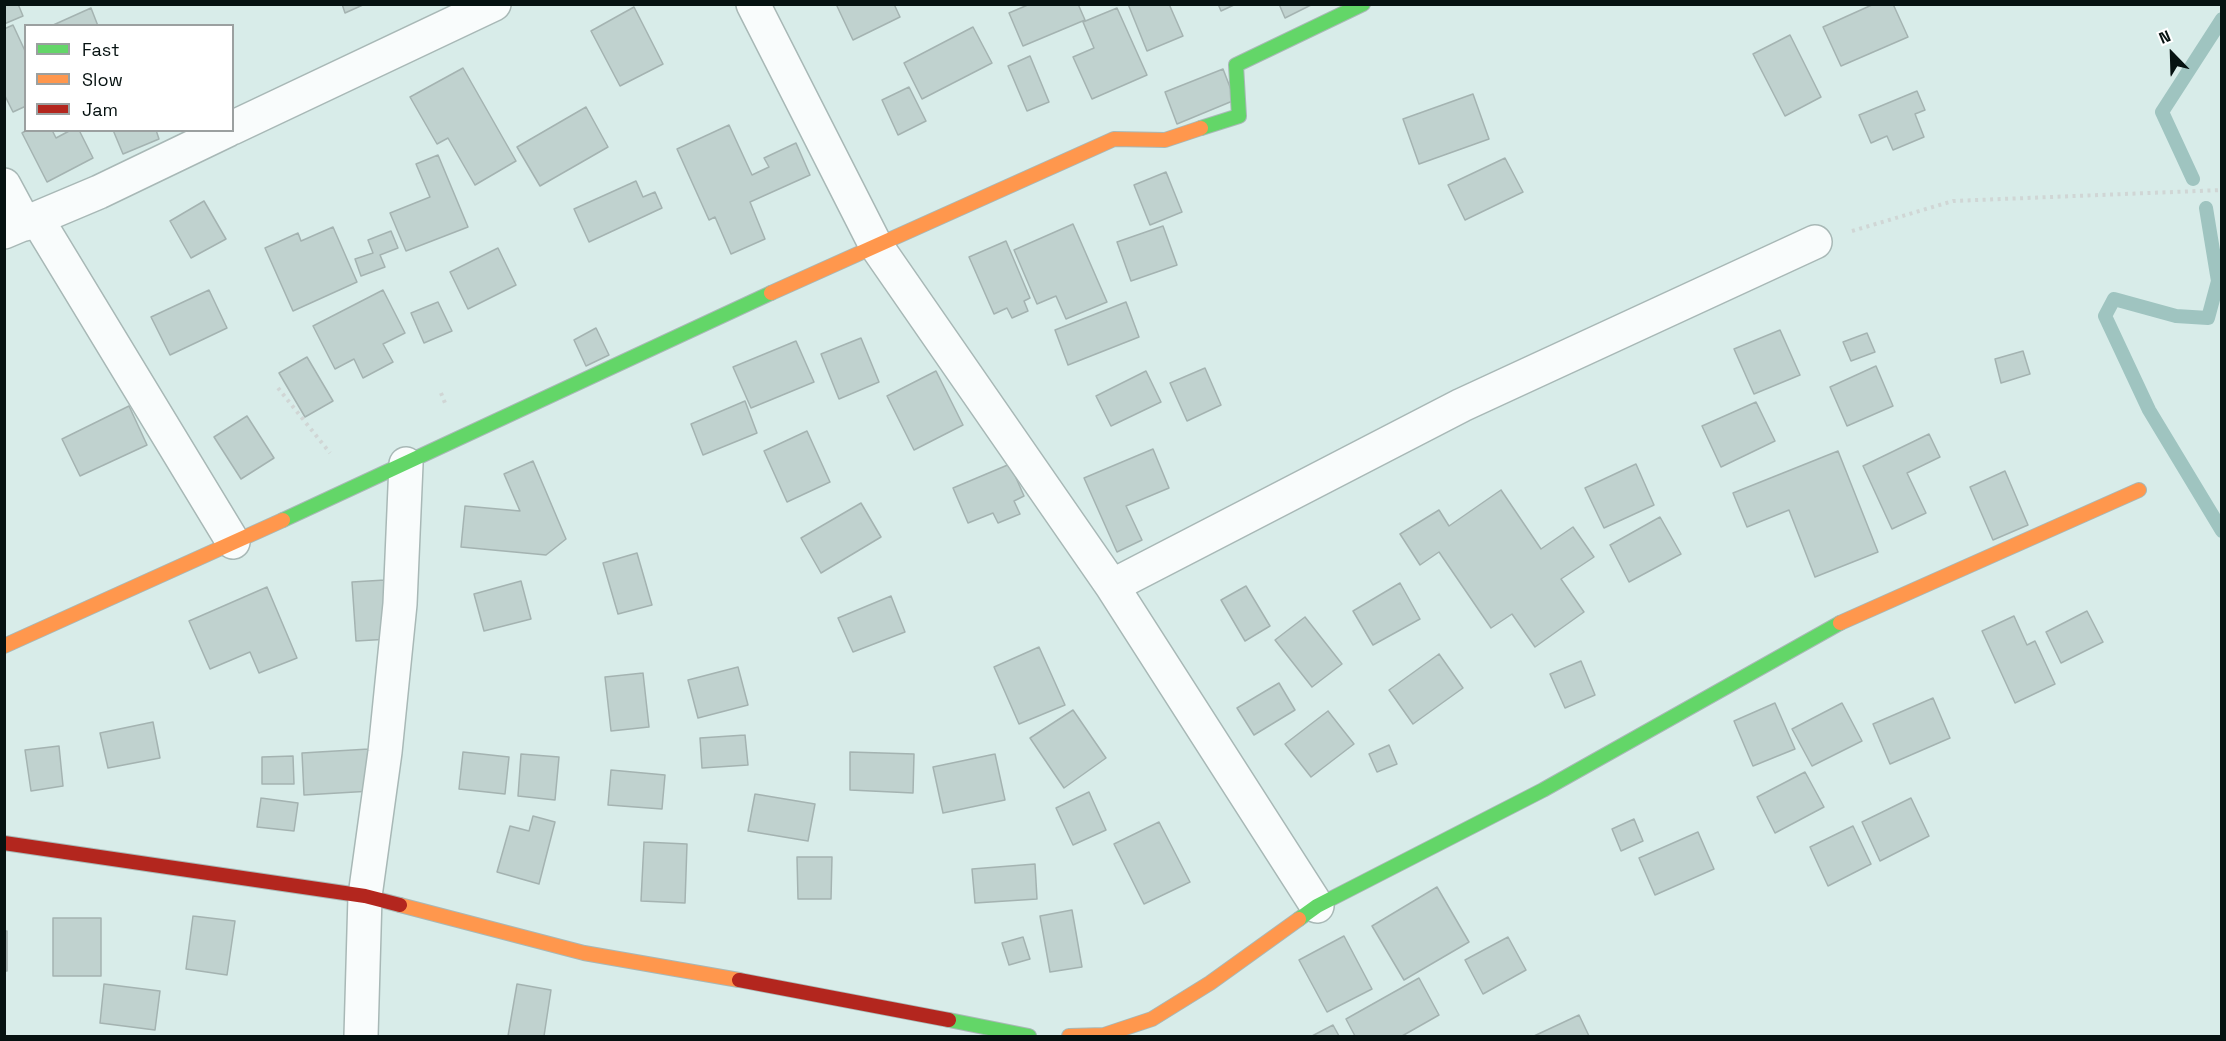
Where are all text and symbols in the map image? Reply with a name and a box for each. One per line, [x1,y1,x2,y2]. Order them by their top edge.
legend [24,24,234,132]
north arrow [2142,24,2202,84]
text: N [2156,25,2174,49]
text: Fast [82,38,119,61]
text: Slow [82,68,123,91]
text: Jam [82,98,118,121]

